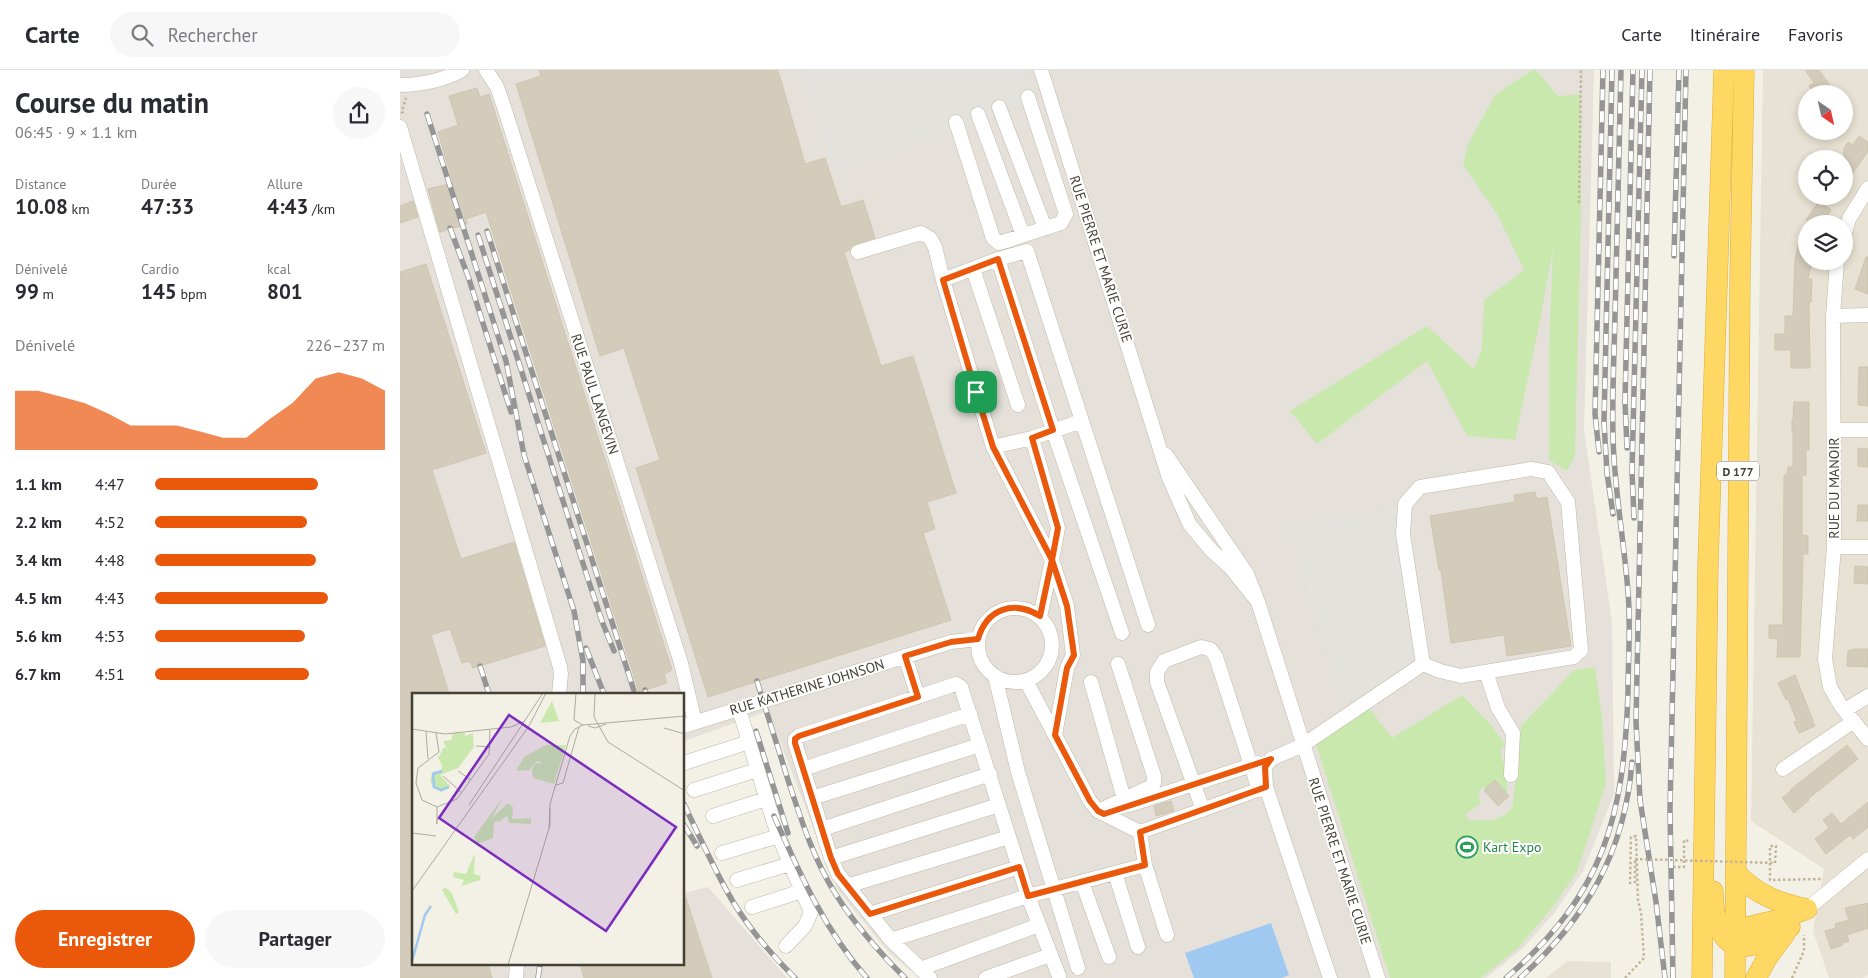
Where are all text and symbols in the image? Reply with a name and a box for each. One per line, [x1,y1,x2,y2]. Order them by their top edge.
search box [110,12,460,57]
text: Carte [25,19,80,50]
icon: search [128,21,156,49]
text: Rechercher [168,23,258,47]
text: Carte [1621,23,1662,46]
text: Itinéraire [1690,23,1760,46]
text: Favoris [1788,23,1843,46]
text: Course du matin [15,84,209,121]
north arrow [1798,85,1852,140]
map controls [1798,85,1853,270]
button: share [333,87,385,139]
text: 06:45 · 9 × 1.1 km [15,122,137,142]
button: locate [1798,150,1853,205]
street label: RUE PIERRE ET MARIE CURIE [1065,173,1137,345]
text: Distance [15,175,66,193]
text: Durée [141,175,177,193]
text: Allure [267,175,303,193]
text: 10.08 [15,193,68,220]
text: 47:33 [141,193,194,220]
text: 4:43 [267,193,308,220]
text: km [68,200,90,218]
text: /km [308,200,335,218]
button: layers [1798,215,1853,270]
text: Dénivelé [15,260,68,278]
text: Cardio [141,260,179,278]
text: kcal [267,260,291,278]
text: 99 [15,278,39,305]
text: 145 [141,278,177,305]
text: 801 [267,278,303,305]
text: m [39,285,54,303]
text: bpm [177,285,207,303]
street label: RUE PAUL LANGEVIN [567,331,623,457]
text: Dénivelé [15,335,75,355]
text: 226–237 m [306,335,385,355]
pin [955,371,997,413]
icon: arrive [962,378,990,406]
street label: RUE DU MANOIR [1825,437,1843,539]
road number: D 177 [1717,462,1759,481]
text: 1.1 km [15,474,62,494]
text: 4:47 [95,474,125,494]
text: 2.2 km [15,512,62,532]
text: 4:52 [95,512,125,532]
text: 3.4 km [15,550,62,570]
text: 4:48 [95,550,125,570]
text: 4.5 km [15,588,62,608]
text: 4:43 [95,588,125,608]
text: 5.6 km [15,626,62,646]
text: 4:53 [95,626,125,646]
street label: RUE KATHERINE JOHNSON [728,655,886,719]
text: 6.7 km [15,664,61,684]
text: 4:51 [95,664,125,684]
inset map [412,693,685,966]
street label: RUE PIERRE ET MARIE CURIE [1304,775,1376,947]
sports icon: Kart Expo [1455,835,1479,859]
place label: Kart Expo [1483,838,1542,856]
button: Enregistrer [15,910,195,968]
button: Partager [205,910,385,968]

